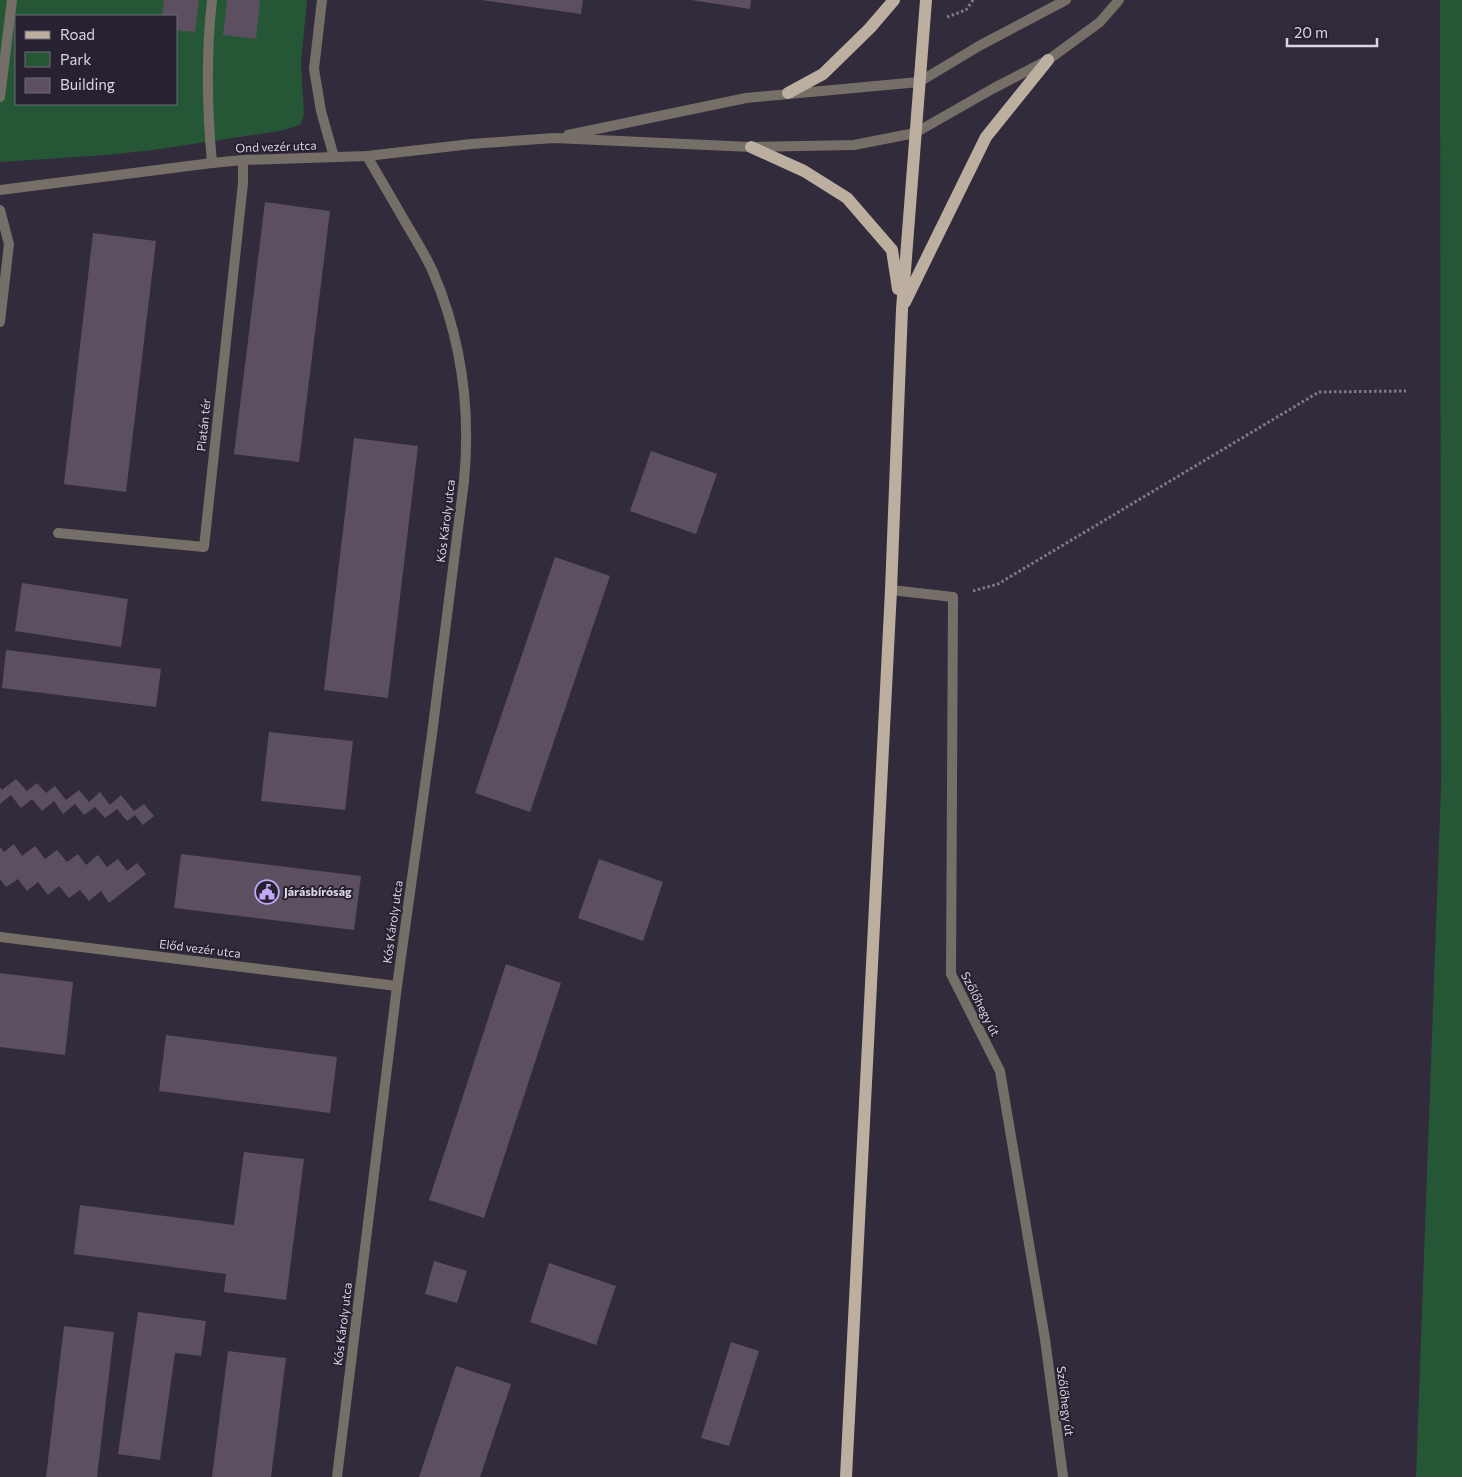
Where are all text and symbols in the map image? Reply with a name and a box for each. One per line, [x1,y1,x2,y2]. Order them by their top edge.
legend [15,15,178,105]
scale bar [1287,15,1377,47]
text: 20 m [1294,23,1328,41]
text: Road [60,25,95,43]
text: Park [60,50,91,68]
text: Building [60,75,115,93]
street label: Ond vezér utca [235,138,317,154]
street label: Platán tér [193,398,213,452]
street label: Kós Károly utca [433,478,457,563]
public building icon: Járásbíróság [254,879,280,905]
street label: Kós Károly utca [379,879,405,964]
place label: Járásbíróság [284,884,352,899]
street label: Előd vezér utca [159,936,242,960]
street label: Szőlőhegy út [959,969,1003,1038]
street label: Kós Károly utca [330,1281,354,1366]
street label: Szőlőhegy út [1055,1365,1077,1437]

